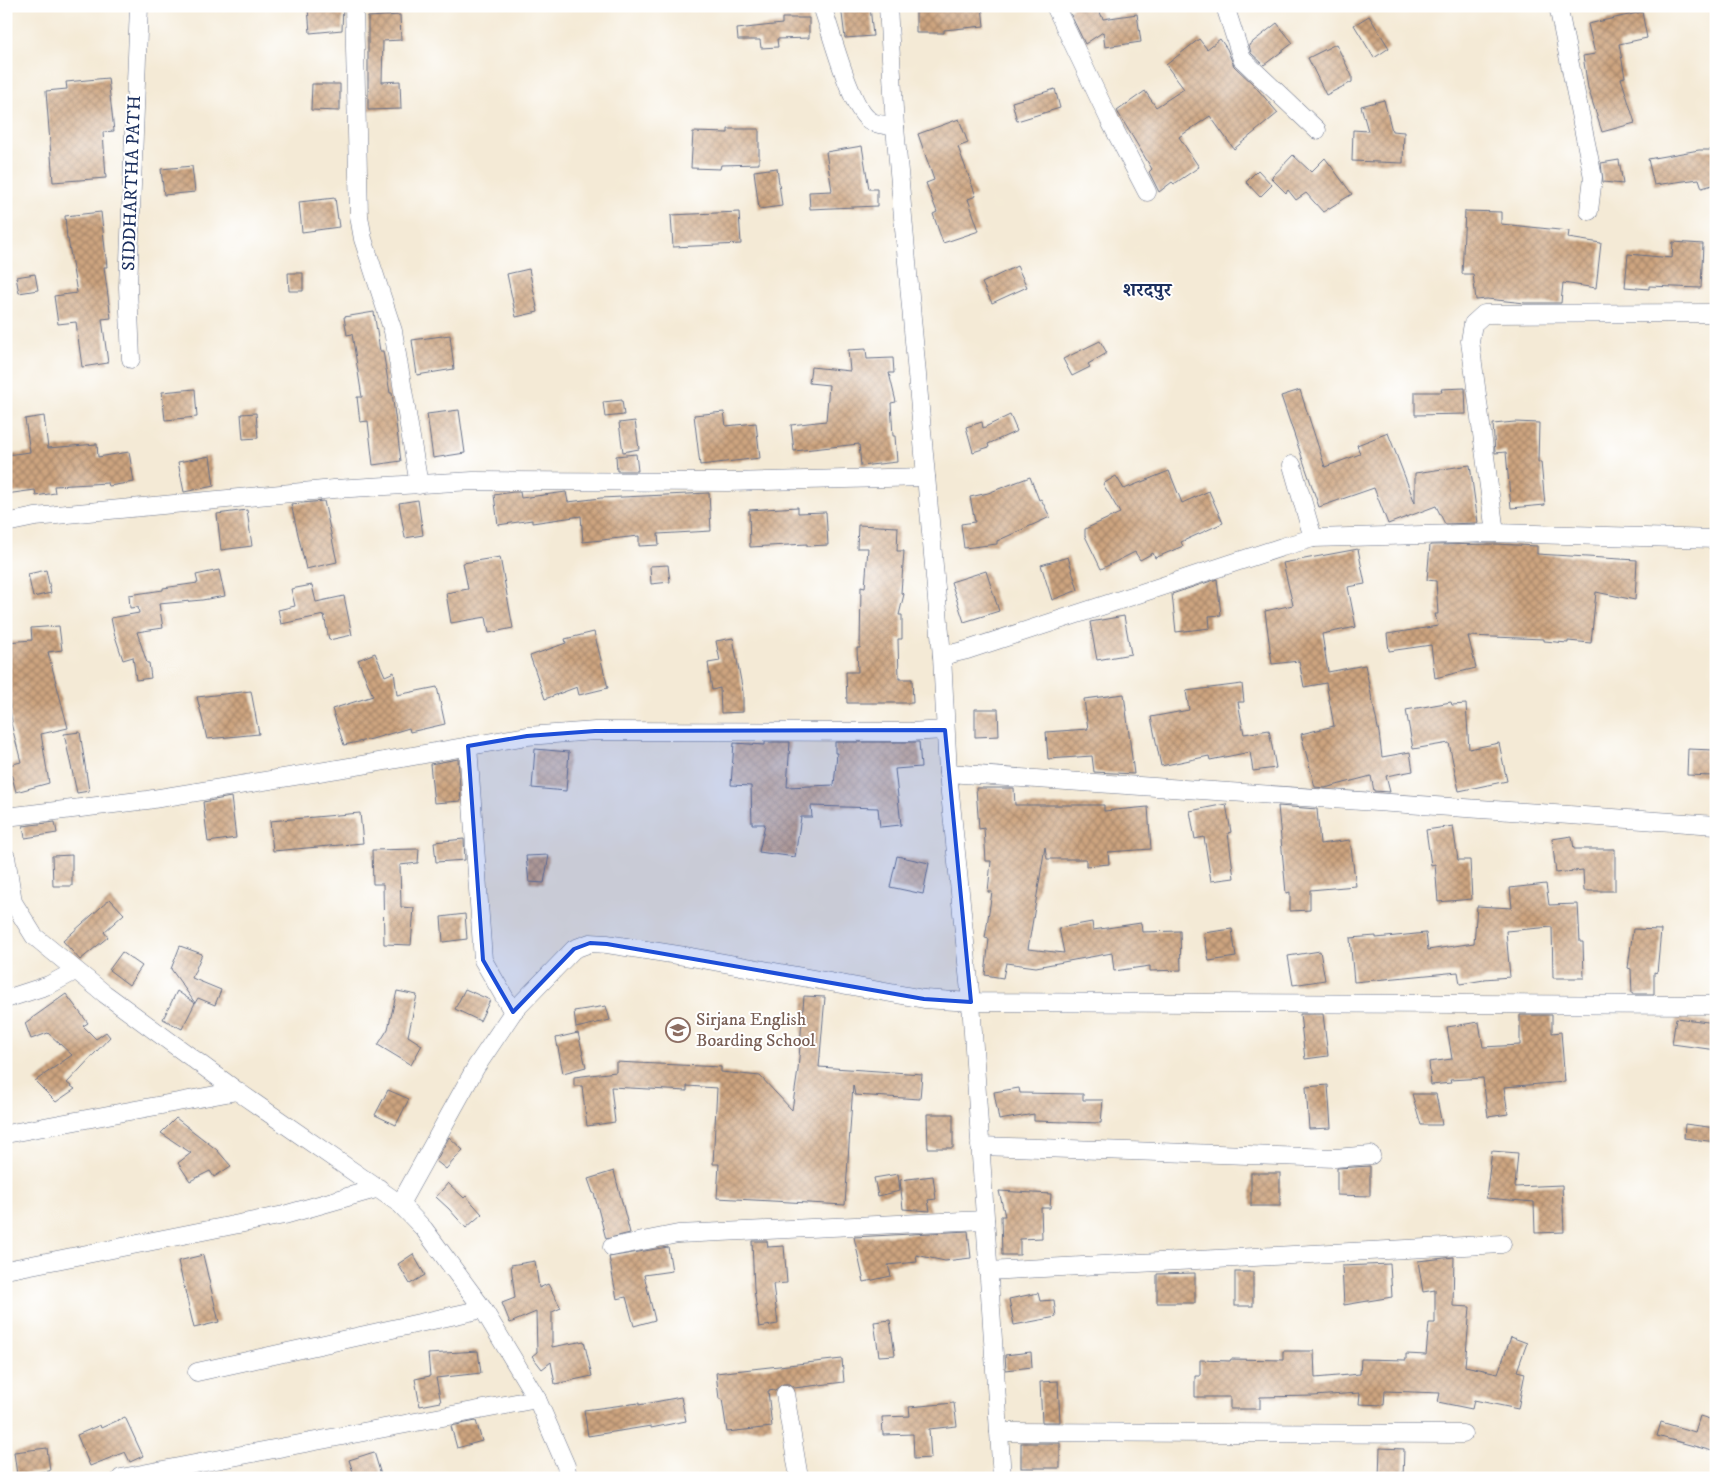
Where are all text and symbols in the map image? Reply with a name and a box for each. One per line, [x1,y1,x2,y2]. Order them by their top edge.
street label: SIDDHARTHA PATH [118,95,146,271]
district label: शरदपुर [1123,279,1172,302]
place label: Sirjana English Boarding School [696,1009,816,1052]
school or university icon: Sirjana English Boarding School [665,1017,691,1043]

